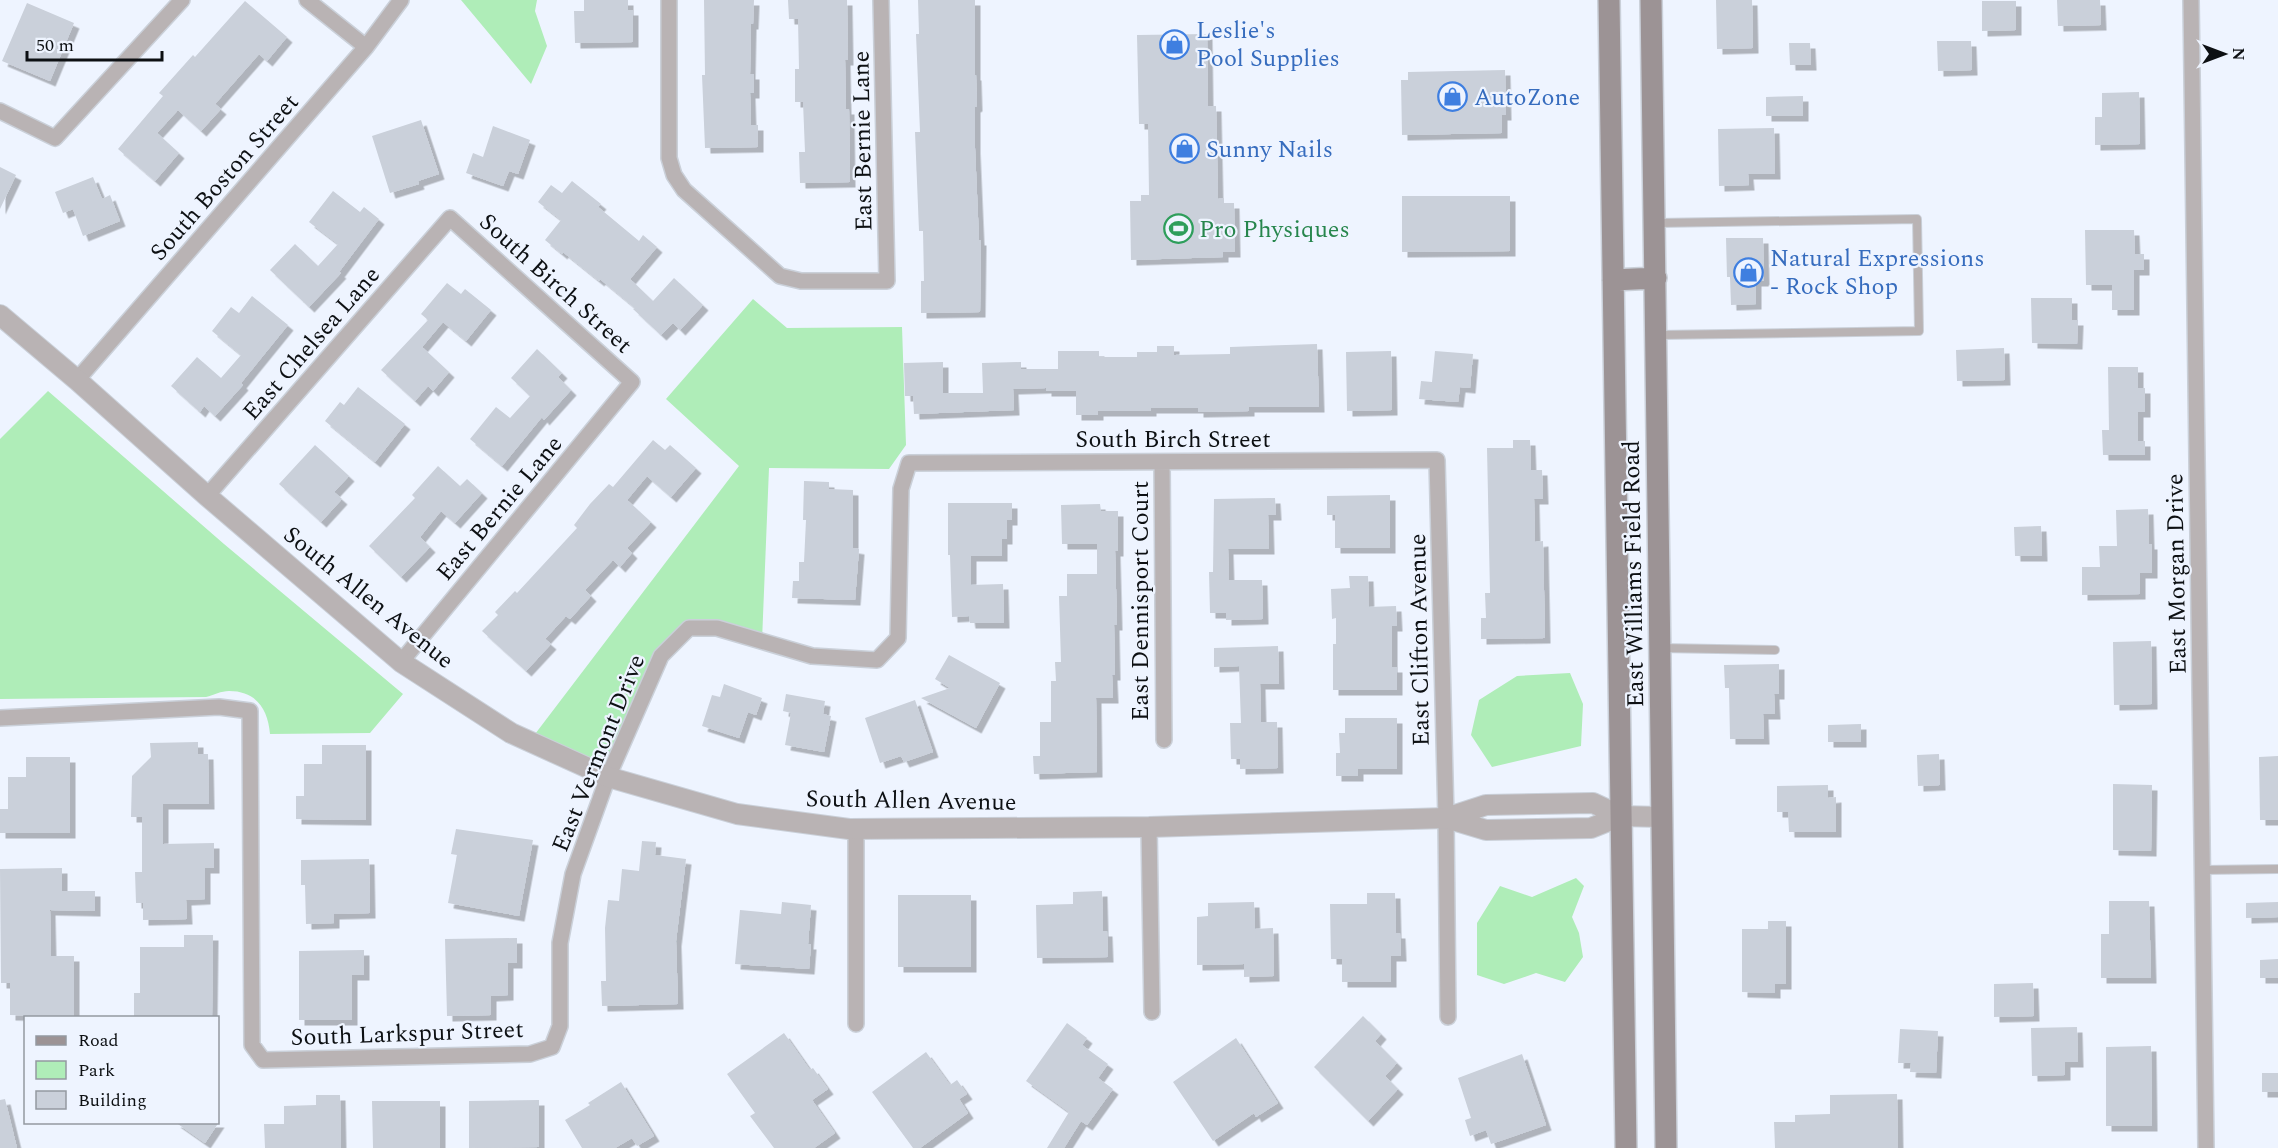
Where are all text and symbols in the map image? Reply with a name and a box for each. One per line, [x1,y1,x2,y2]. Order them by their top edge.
place label: Leslie's Pool Supplies [1196,13,1340,77]
scale bar [27,24,162,62]
north arrow [2194,24,2254,84]
shop icon: Leslie's Pool Supplies [1159,28,1191,60]
text: 50 m [36,32,74,59]
text: N [2226,47,2250,61]
street label: East Bernie Lane [843,50,883,232]
place label: AutoZone [1474,80,1580,116]
shop icon: AutoZone [1437,81,1469,113]
street label: South Boston Street [142,86,308,269]
place label: Sunny Nails [1206,132,1333,168]
shop icon: Sunny Nails [1169,133,1201,165]
street label: South Birch Street [471,205,640,362]
place label: Pro Physiques [1199,212,1350,248]
sports icon: Pro Physiques [1162,213,1194,245]
place label: Natural Expressions - Rock Shop [1770,241,1985,305]
shop icon: Natural Expressions - Rock Shop [1733,256,1765,288]
street label: East Chelsea Lane [234,258,389,429]
street label: South Birch Street [1075,422,1271,458]
street label: East Bernie Lane [428,428,572,589]
street label: East Williams Field Road [1614,440,1654,708]
street label: East Morgan Drive [2157,473,2197,675]
street label: East Dennisport Court [1123,481,1159,721]
street label: South Allen Avenue [275,517,462,678]
street label: East Clifton Avenue [1400,533,1440,747]
street label: East Vermont Drive [543,649,655,858]
street label: South Allen Avenue [805,781,1017,821]
street label: South Larkspur Street [290,1012,524,1056]
legend [24,1016,219,1124]
text: Road [78,1027,119,1054]
text: Park [78,1057,115,1084]
text: Building [78,1087,147,1114]

